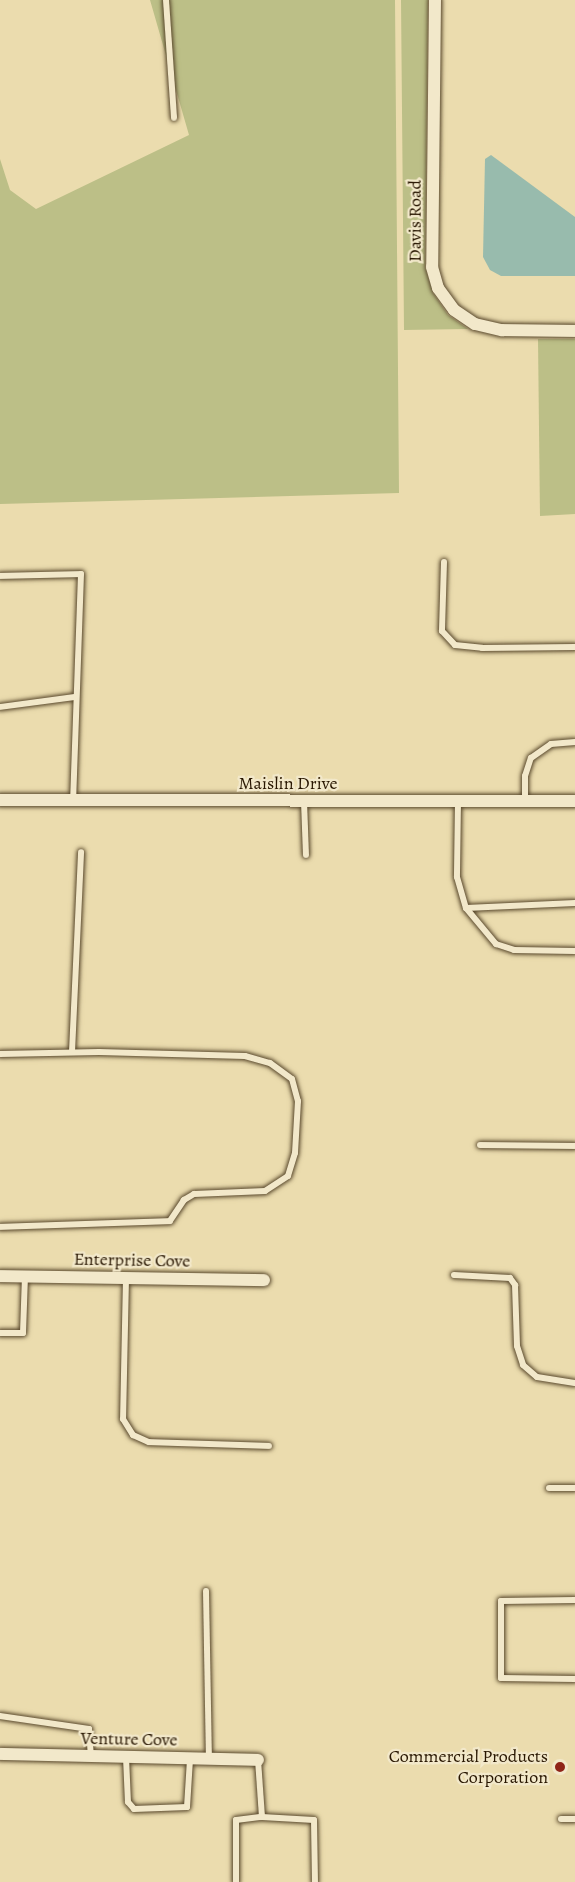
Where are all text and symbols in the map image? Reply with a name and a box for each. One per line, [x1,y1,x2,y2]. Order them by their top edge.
street label: Davis Road [404,180,426,262]
street label: Maislin Drive [238,772,338,794]
street label: Enterprise Cove [74,1248,190,1272]
street label: Venture Cove [80,1727,178,1751]
place label: Commercial Products Corporation [389,1746,548,1788]
marker: Commercial Products Corporation [553,1760,567,1774]

